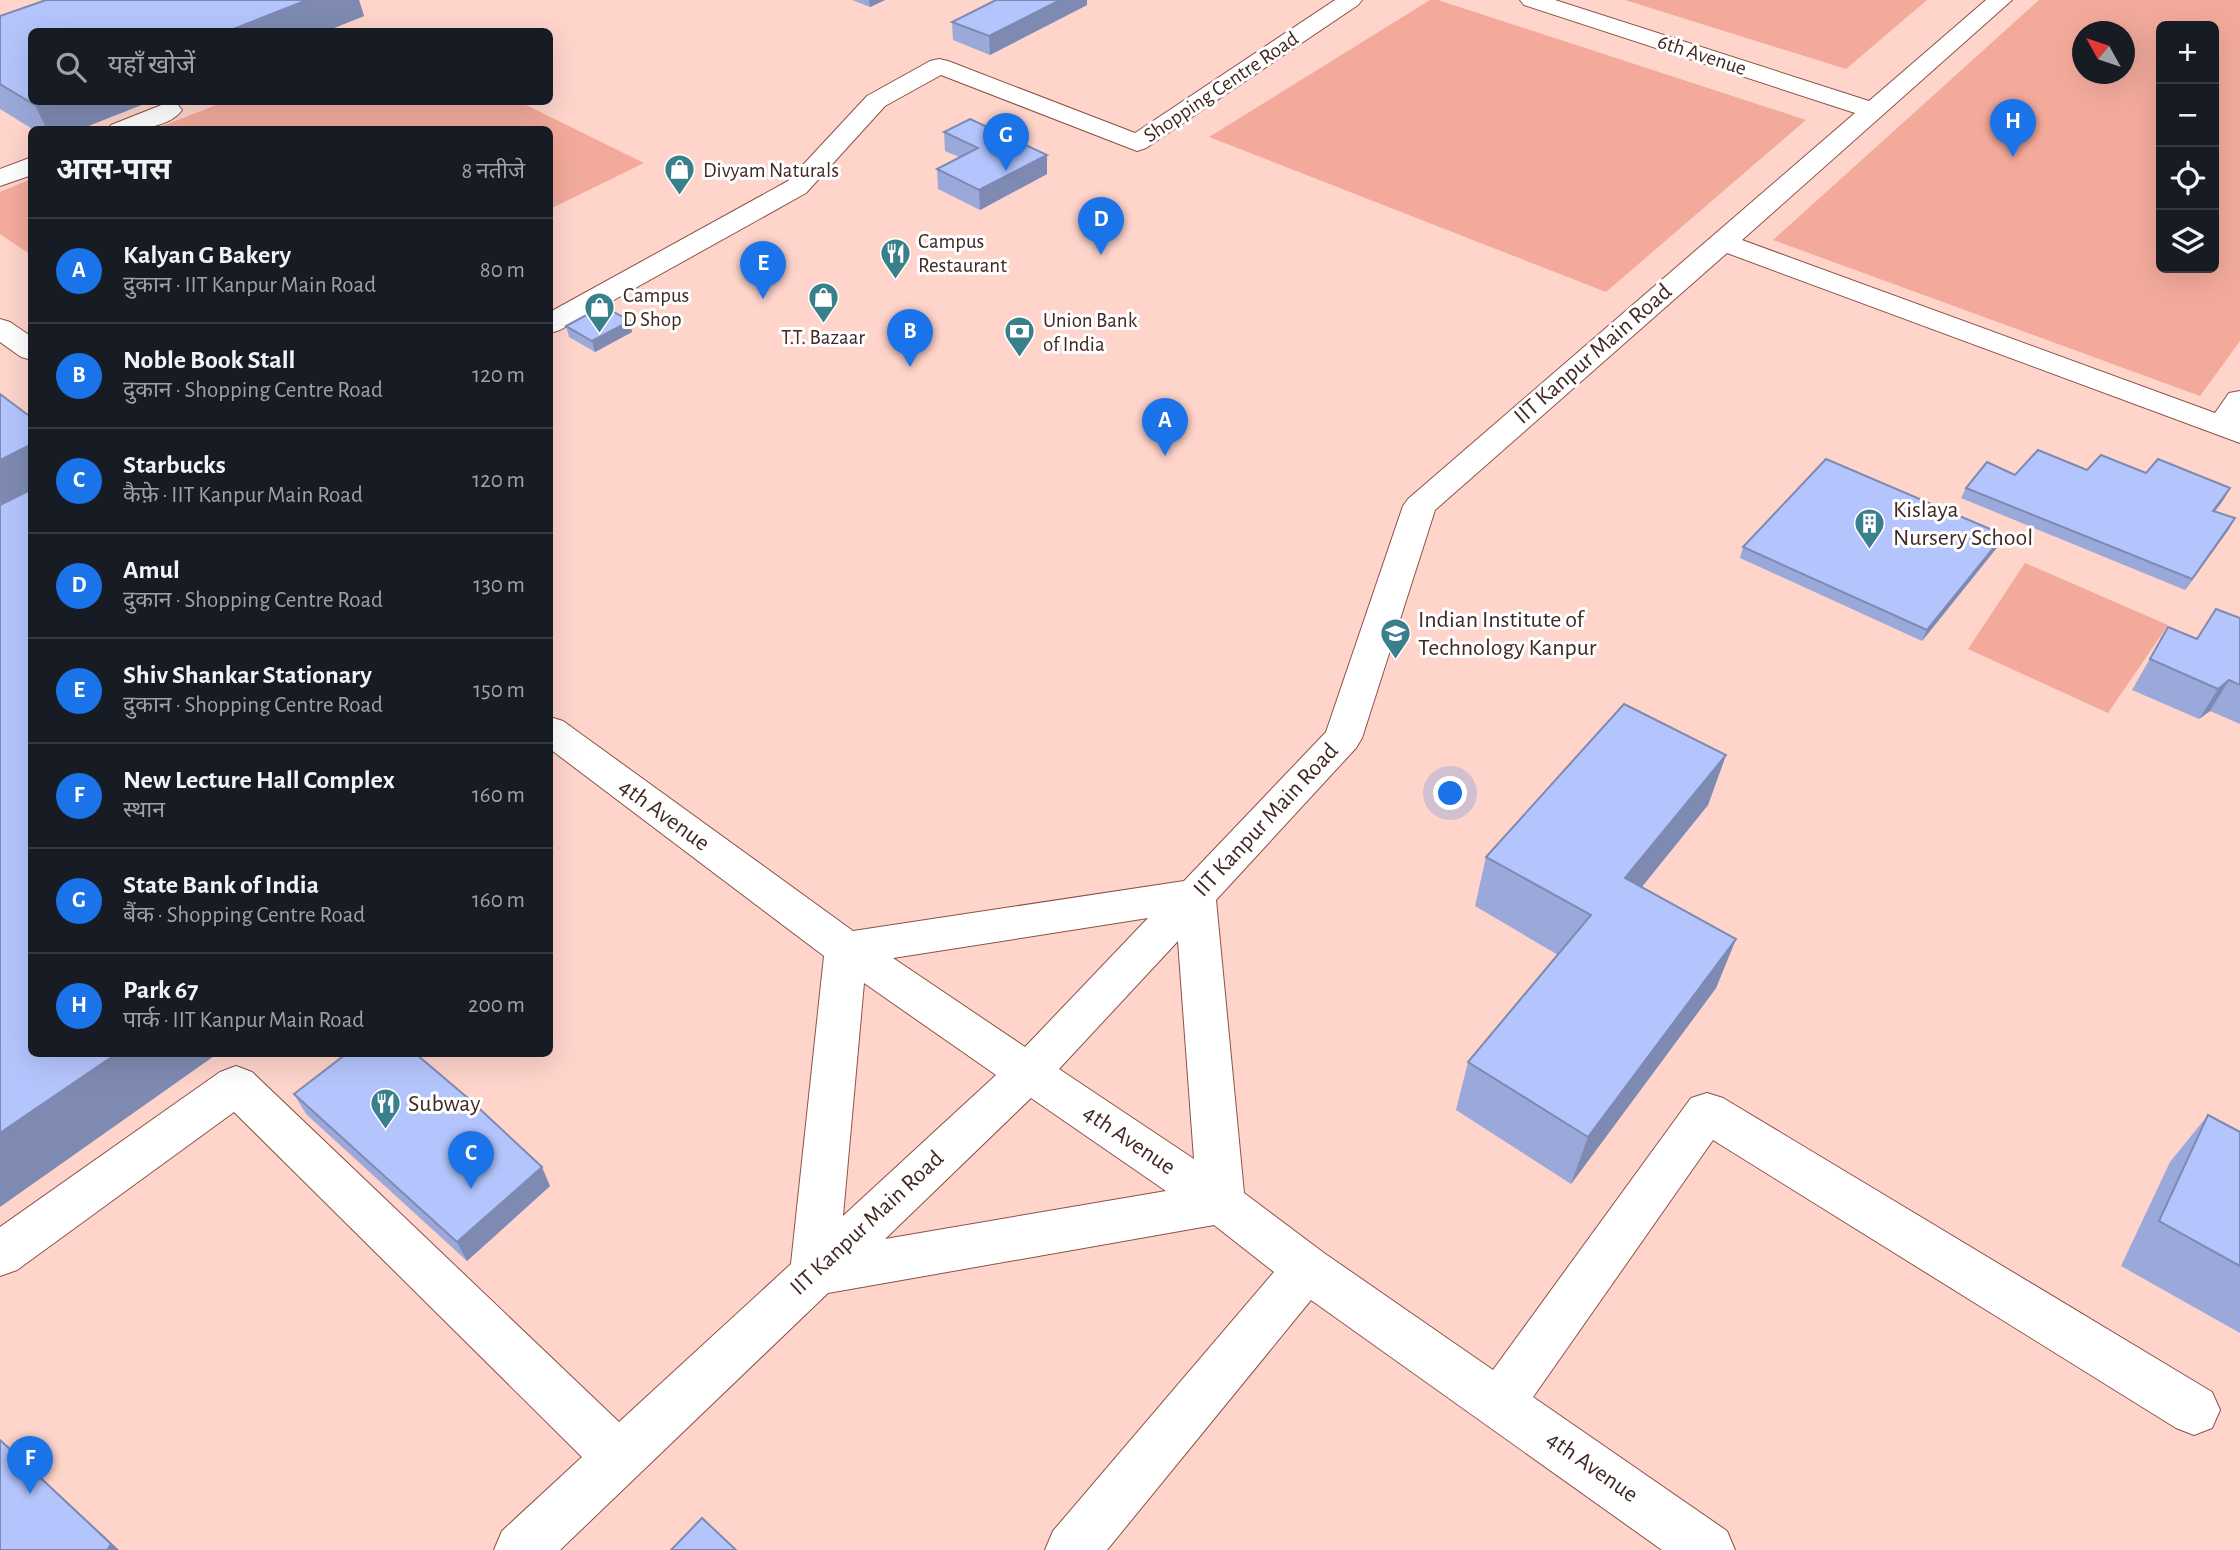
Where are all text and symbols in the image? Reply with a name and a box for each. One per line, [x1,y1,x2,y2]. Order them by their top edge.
north arrow [2072,21,2135,84]
map controls [2156,21,2219,273]
button: + [2156,21,2219,84]
search box [28,28,553,105]
street label: Shopping Centre Road [1140,28,1302,146]
street label: 6th Avenue [1655,31,1749,79]
icon: search [52,48,90,86]
text: यहाँ खोजें [108,52,195,78]
button: − [2156,84,2219,147]
pin: H [1990,99,2036,157]
pin: G [983,113,1029,171]
button: locate [2156,147,2219,210]
shop icon: Divyam Naturals [663,153,697,197]
text: आस-पास [56,155,171,185]
text: 8 नतीजे [461,160,525,183]
place label: Divyam Naturals [703,160,839,181]
pin: D [1078,197,1124,255]
button: layers [2156,210,2219,273]
place label: Campus Restaurant [918,231,1007,276]
restaurant icon: Campus Restaurant [878,236,912,280]
pin: E [740,241,786,299]
text: Kalyan G Bakery [123,242,291,268]
text: A [72,259,86,282]
text: 80 m [480,259,525,282]
text: दुकान · IIT Kanpur Main Road [123,274,376,297]
street label: IIT Kanpur Main Road [1510,279,1676,429]
shop icon: T.T. Bazaar [806,280,840,324]
place label: Campus D Shop [623,285,689,330]
shop icon: Campus D Shop [583,290,617,334]
pin: B [887,309,933,367]
place label: Union Bank of India [1043,310,1138,355]
bank icon: Union Bank of India [1003,315,1037,359]
place label: T.T. Bazaar [781,327,865,348]
text: Noble Book Stall [123,347,295,373]
text: B [72,364,86,387]
text: 120 m [472,364,525,387]
text: दुकान · Shopping Centre Road [123,379,383,402]
pin: A [1142,398,1188,456]
text: Starbucks [123,452,226,478]
text: C [73,469,85,492]
text: 120 m [472,469,525,492]
text: कैफ़े · IIT Kanpur Main Road [123,484,363,507]
place label: Kislaya Nursery School [1893,498,2033,550]
building icon: Kislaya Nursery School [1853,507,1887,551]
text: Amul [123,557,180,583]
text: D [71,574,87,597]
text: 130 m [473,574,525,597]
text: दुकान · Shopping Centre Road [123,589,383,612]
place label: Indian Institute of Technology Kanpur [1418,608,1597,660]
school or university icon: Indian Institute of Technology Kanpur [1378,617,1412,661]
text: Shiv Shankar Stationary [123,662,372,688]
text: E [73,679,85,702]
text: 150 m [473,679,525,702]
text: दुकान · Shopping Centre Road [123,694,383,717]
street label: IIT Kanpur Main Road [1189,739,1343,901]
text: New Lecture Hall Complex [123,767,395,793]
street label: 4th Avenue [614,774,714,856]
your location [1433,776,1467,810]
text: F [74,784,84,807]
text: 160 m [472,784,525,807]
text: स्थान [123,799,165,822]
text: State Bank of India [123,872,319,898]
text: G [72,889,86,912]
text: 160 m [472,889,525,912]
text: बैंक · Shopping Centre Road [123,904,365,927]
text: Park 67 [123,977,199,1003]
text: H [71,994,87,1017]
text: 200 m [468,994,525,1017]
text: पार्क · IIT Kanpur Main Road [123,1009,364,1032]
restaurant icon: Subway [368,1087,402,1131]
place label: Subway [408,1092,480,1116]
street label: 4th Avenue [1079,1101,1179,1179]
pin: C [448,1131,494,1189]
street label: IIT Kanpur Main Road [786,1146,948,1300]
street label: 4th Avenue [1542,1427,1642,1507]
pin: F [7,1436,53,1494]

